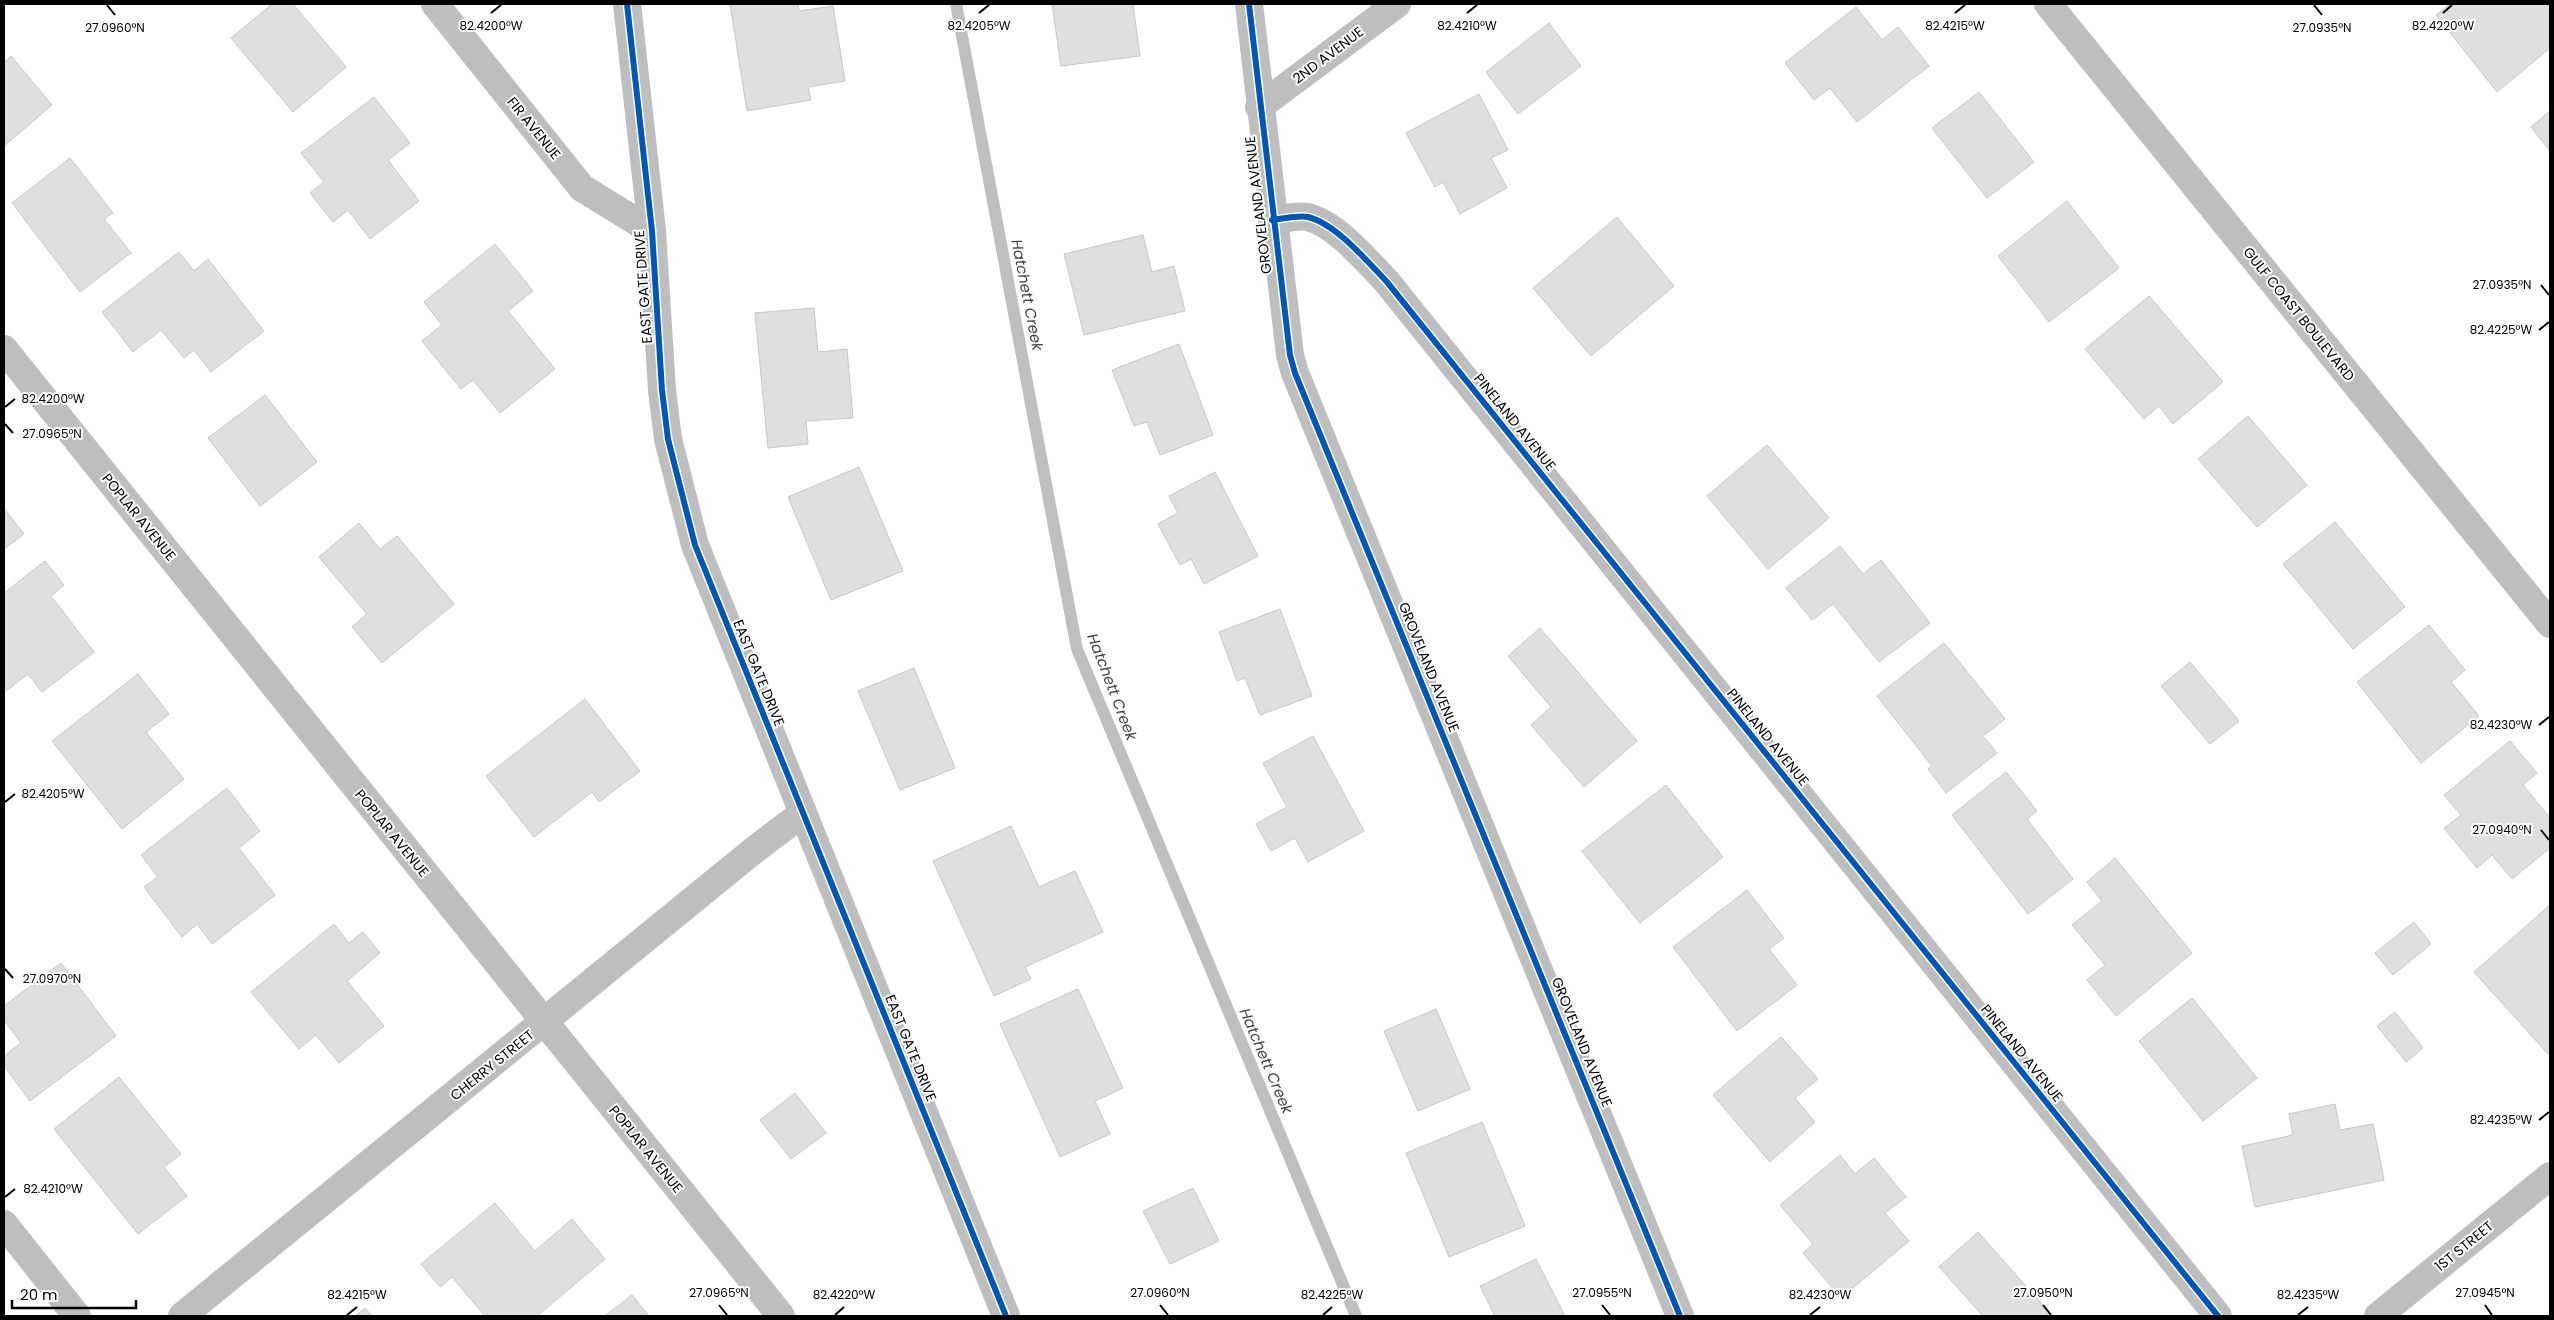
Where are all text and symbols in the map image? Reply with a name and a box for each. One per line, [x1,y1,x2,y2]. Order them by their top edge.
text: 82.4200°W [459,17,523,34]
text: 82.4205°W [947,17,1011,34]
text: 82.4210°W [1437,17,1497,34]
text: 82.4215°W [1925,17,1985,34]
text: 82.4220°W [2412,17,2475,34]
text: 27.0960°N [85,19,145,36]
text: 27.0935°N [2292,19,2352,36]
street label: 2ND AVENUE [1288,22,1368,88]
street label: FIR AVENUE [503,92,565,164]
street label: GROVELAND AVENUE [1240,135,1276,275]
street label: EAST GATE DRIVE [629,230,657,344]
water label: Hatchett Creek [1006,238,1049,354]
street label: GULF COAST BOULEVARD [2239,243,2360,385]
text: 27.0935°N [2472,276,2532,293]
text: 82.4225°W [2470,321,2533,338]
street label: PINELAND AVENUE [1469,369,1561,475]
text: 82.4200°W [21,390,85,407]
text: 27.0965°N [22,425,82,442]
street label: POPLAR AVENUE [97,469,181,565]
street label: GROVELAND AVENUE [1394,599,1464,735]
street label: EAST GATE DRIVE [728,617,790,729]
water label: Hatchett Creek [1082,630,1143,744]
street label: PINELAND AVENUE [1722,684,1814,790]
text: 82.4230°W [2470,716,2533,733]
text: 82.4205°W [21,785,85,802]
street label: POPLAR AVENUE [350,785,434,881]
text: 27.0940°N [2472,821,2532,838]
text: 27.0970°N [23,970,81,987]
street label: GROVELAND AVENUE [1547,974,1617,1110]
street label: EAST GATE DRIVE [880,992,942,1104]
street label: PINELAND AVENUE [1976,1000,2068,1106]
water label: Hatchett Creek [1235,1005,1299,1118]
street label: CHERRY STREET [446,1025,539,1105]
street label: POPLAR AVENUE [604,1101,688,1197]
text: 82.4235°W [2470,1111,2533,1128]
text: 82.4210°W [23,1180,83,1197]
street label: 1ST STREET [2430,1216,2498,1276]
scale bar [12,1278,136,1310]
text: 20 m [20,1284,58,1305]
text: 27.0965°N [689,1284,749,1301]
text: 27.0960°N [1130,1284,1190,1301]
text: 27.0955°N [1572,1284,1632,1301]
text: 27.0950°N [2013,1284,2073,1301]
text: 27.0945°N [2455,1284,2515,1301]
text: 82.4215°W [327,1286,387,1303]
text: 82.4220°W [813,1286,876,1303]
text: 82.4225°W [1301,1286,1364,1303]
text: 82.4230°W [1789,1286,1852,1303]
text: 82.4235°W [2277,1286,2340,1303]

